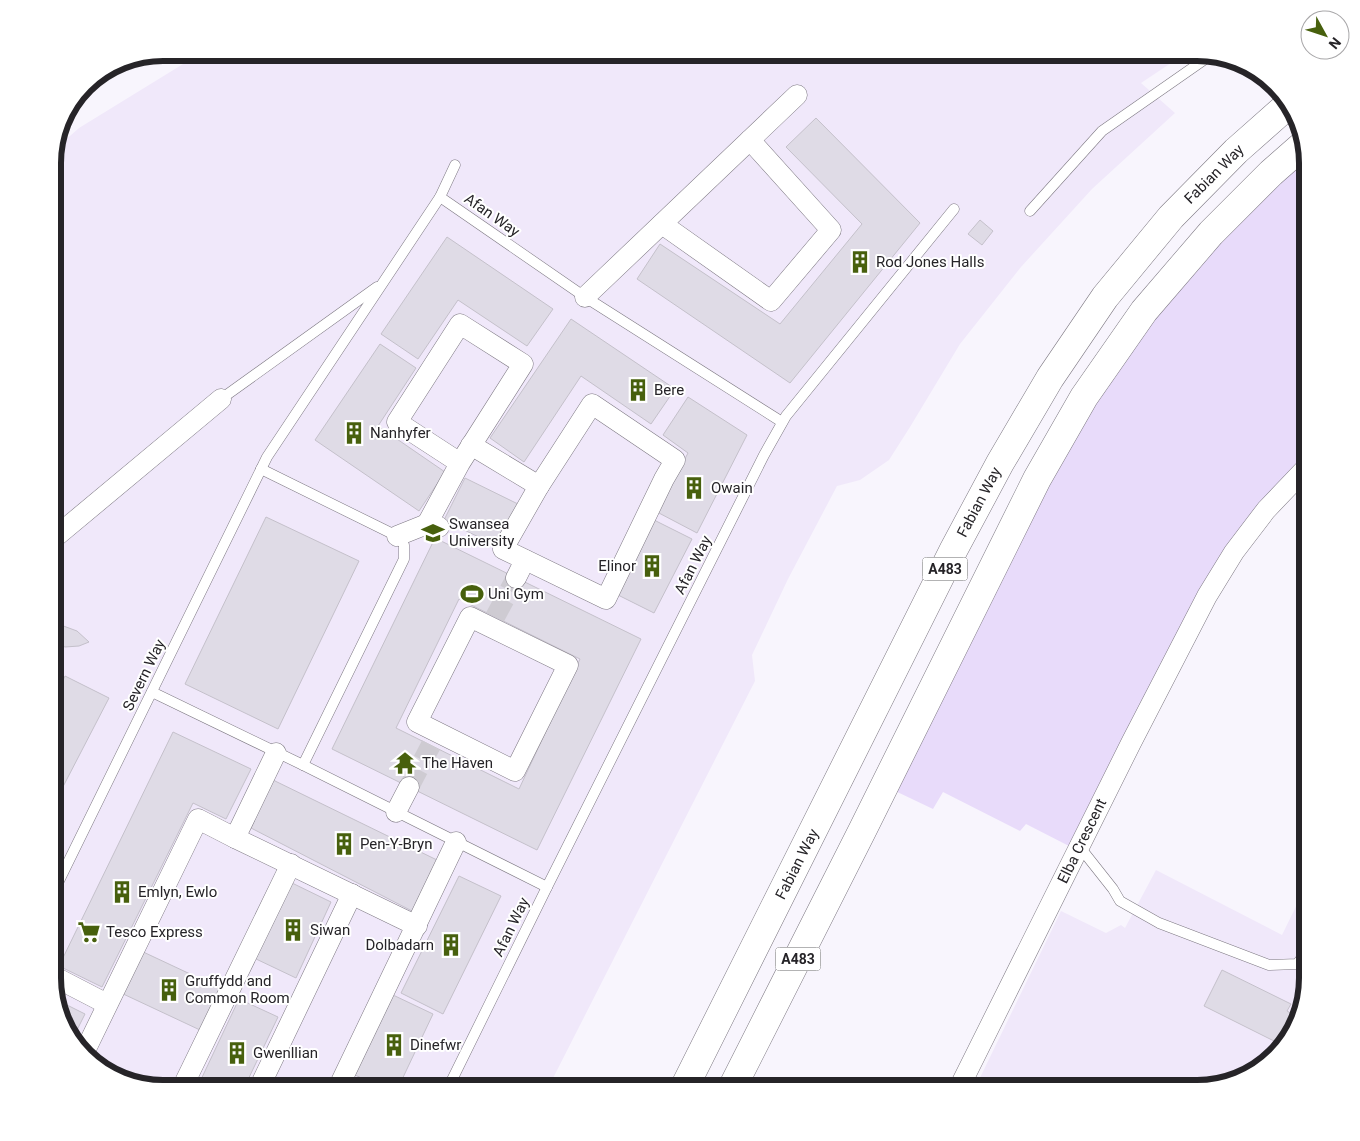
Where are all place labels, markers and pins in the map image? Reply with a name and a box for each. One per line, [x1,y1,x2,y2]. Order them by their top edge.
building icon: Rod Jones Halls [847,249,873,275]
place label: Rod Jones Halls [876,253,984,271]
building icon: Bere [625,377,651,403]
place label: Bere [654,381,684,399]
building icon: Nanhyfer [341,420,367,446]
place label: Nanhyfer [370,424,431,442]
building icon: Owain [681,475,707,501]
place label: Owain [711,479,753,497]
place label: Swansea University [449,515,514,550]
school or university icon: Swansea University [420,520,446,546]
building icon: Elinor [639,553,665,579]
place label: Elinor [598,557,636,575]
sports icon: Uni Gym [459,581,485,607]
place label: Uni Gym [488,585,544,603]
temple icon: The Haven [392,750,418,776]
place label: The Haven [422,754,493,772]
building icon: Pen-Y-Bryn [331,831,357,857]
place label: Pen-Y-Bryn [360,835,432,853]
building icon: Emlyn, Ewlo [109,879,135,905]
place label: Emlyn, Ewlo [138,883,217,901]
building icon: Siwan [280,917,306,943]
supermarket icon: Tesco Express [76,919,102,945]
place label: Siwan [310,921,350,939]
place label: Tesco Express [106,923,203,941]
building icon: Dolbadarn [438,932,464,958]
place label: Dolbadarn [365,936,434,954]
place label: Gruffydd and Common Room [185,972,290,1007]
building icon: Gruffydd and Common Room [156,977,182,1003]
building icon: Dinefwr [381,1032,407,1058]
place label: Dinefwr [410,1036,461,1054]
building icon: Gwenllian [224,1040,250,1066]
place label: Gwenllian [253,1044,318,1062]

